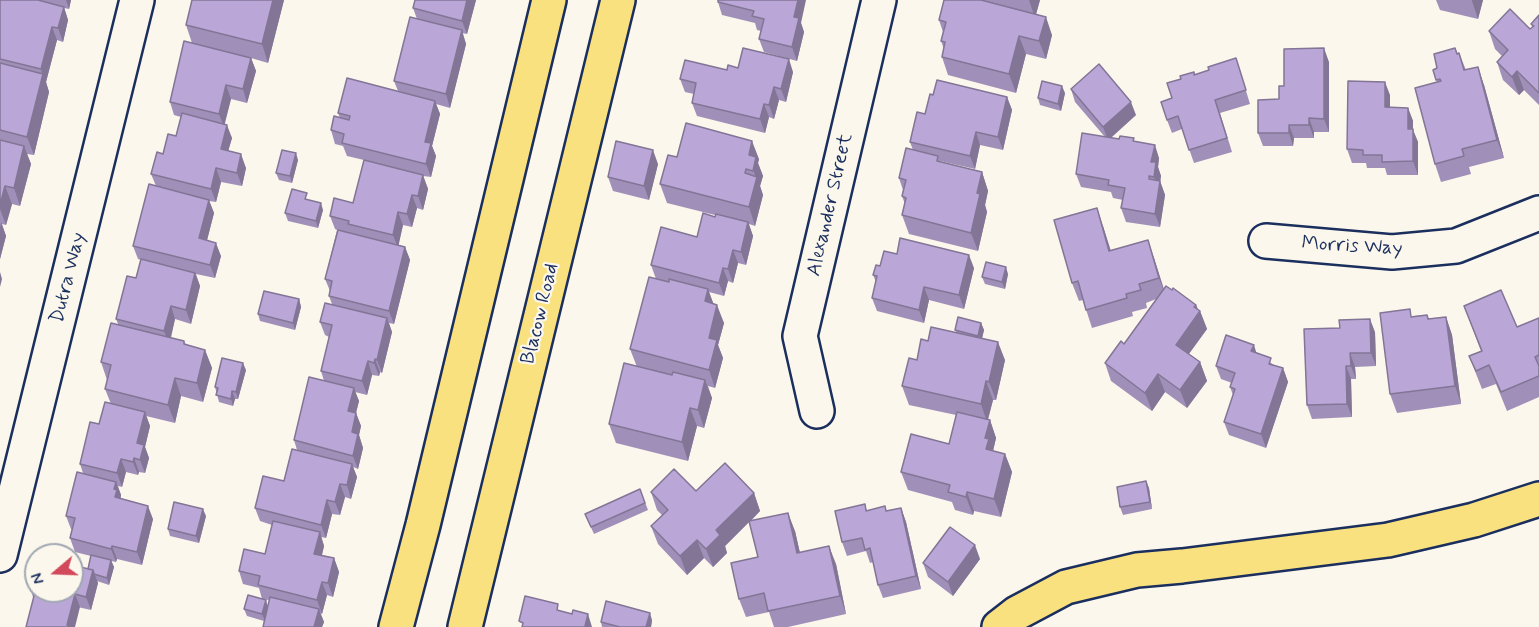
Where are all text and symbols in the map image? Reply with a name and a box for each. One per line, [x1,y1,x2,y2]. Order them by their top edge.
street label: Alexander Street [803,131,859,279]
street label: Dutra Way [46,230,92,326]
street label: Morris Way [1301,232,1403,262]
street label: Blacow Road [517,261,565,367]
north arrow [24,543,84,603]
text: N [27,570,50,587]

